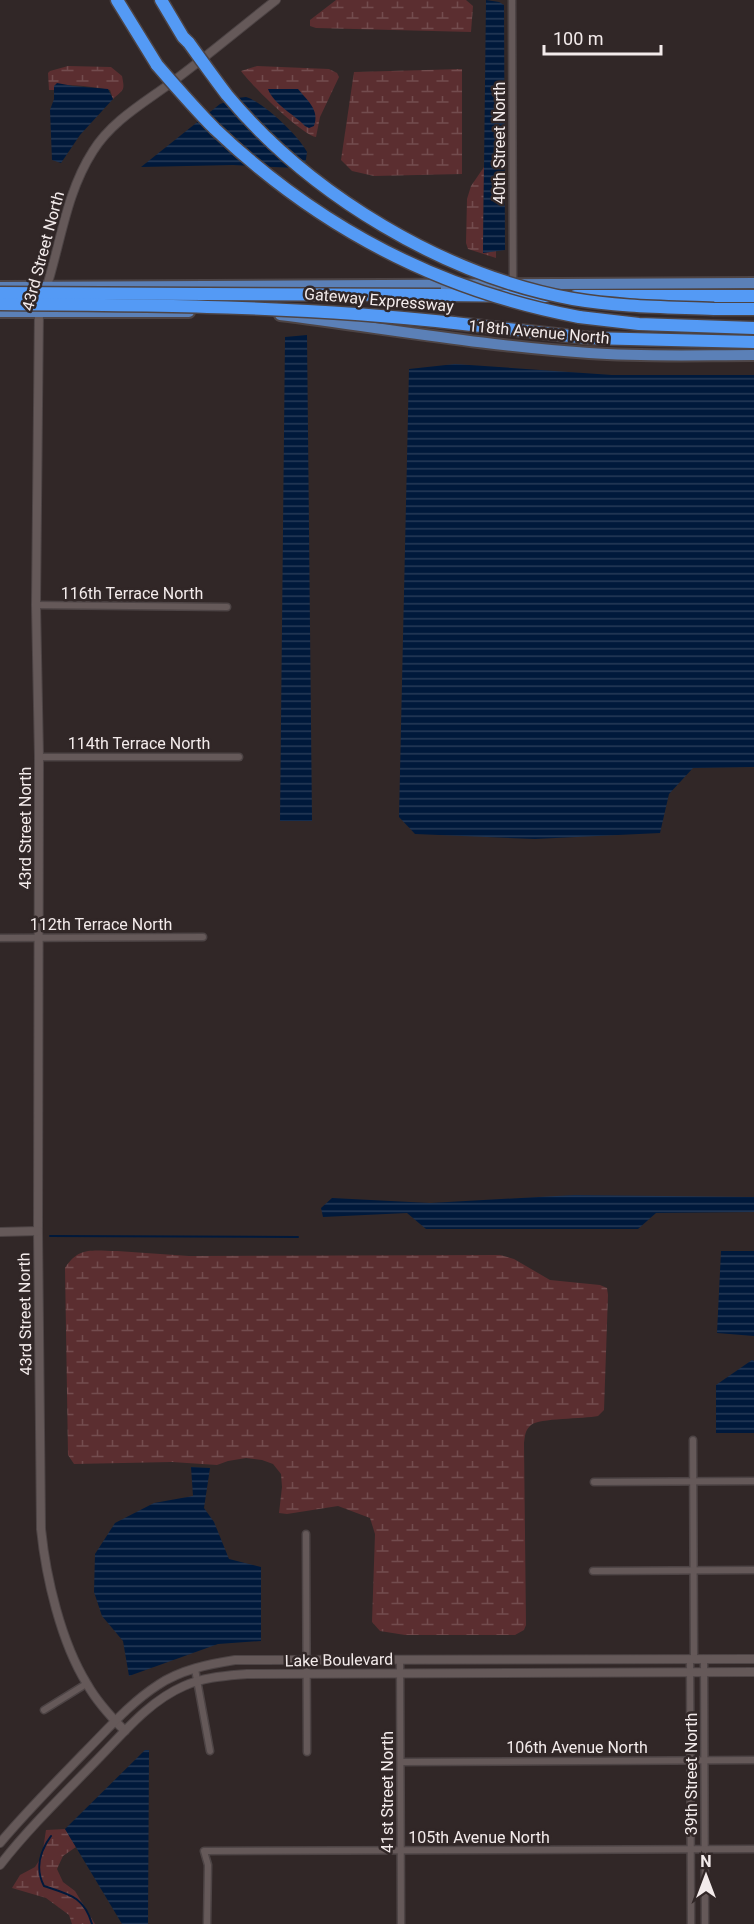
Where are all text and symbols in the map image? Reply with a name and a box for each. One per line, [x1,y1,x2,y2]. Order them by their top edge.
scale bar [544,18,661,56]
text: 100 m [553,28,604,49]
street label: 40th Street North [490,82,509,204]
street label: 43rd Street North [18,189,68,313]
street label: Gateway Expressway [303,284,455,316]
street label: 118th Avenue North [468,316,610,348]
street label: 116th Terrace North [61,584,203,603]
street label: 114th Terrace North [68,734,210,753]
street label: 43rd Street North [16,767,35,889]
street label: 112th Terrace North [30,915,172,934]
street label: 43rd Street North [14,1252,36,1376]
street label: Lake Boulevard [285,1650,393,1670]
street label: 39th Street North [682,1713,701,1835]
street label: 41st Street North [378,1731,397,1853]
street label: 106th Avenue North [506,1738,648,1757]
street label: 105th Avenue North [408,1828,550,1847]
north arrow [676,1846,736,1906]
text: N [700,1852,712,1871]

